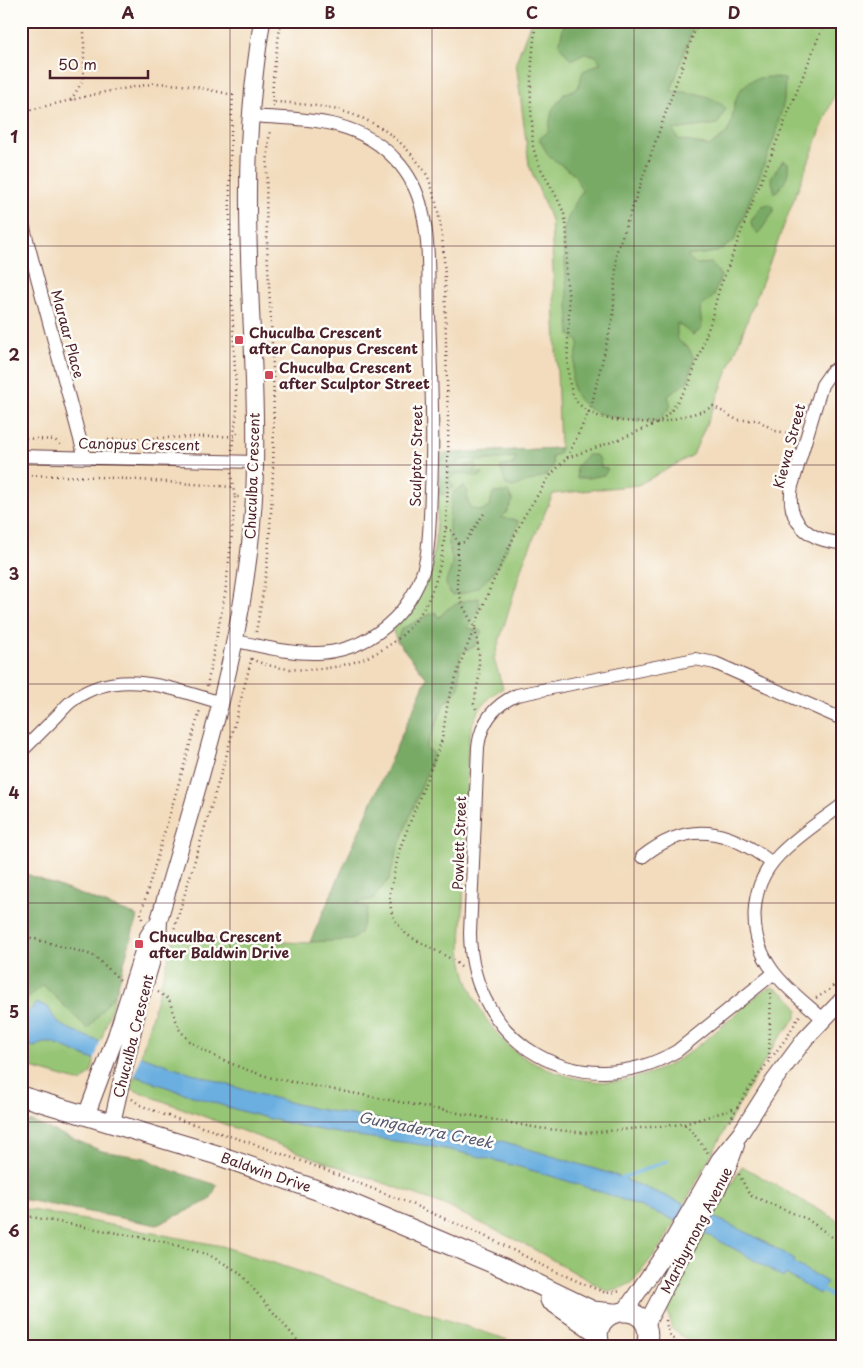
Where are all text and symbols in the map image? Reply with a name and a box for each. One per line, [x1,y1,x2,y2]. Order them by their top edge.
text: A [122,0,135,24]
text: B [325,0,336,24]
text: C [526,0,538,24]
text: D [728,0,740,24]
scale bar [50,48,148,80]
text: 50 m [58,52,97,75]
text: 1 [10,124,18,148]
street label: Maraar Place [46,287,90,381]
place label: Chuculba Crescent after Canopus Crescent [249,322,418,359]
marker: Chuculba Crescent after Canopus Crescent [233,334,245,346]
text: 2 [8,342,20,366]
place label: Chuculba Crescent after Sculptor Street [279,357,430,394]
marker: Chuculba Crescent after Sculptor Street [263,369,275,381]
street label: Kiewa Street [768,401,810,491]
street label: Sculptor Street [405,405,427,507]
street label: Chuculba Crescent [239,412,265,540]
street label: Canopus Crescent [78,432,200,456]
text: 3 [9,561,19,585]
text: 4 [9,780,20,804]
street label: Powlett Street [447,795,471,891]
place label: Chuculba Crescent after Baldwin Drive [149,926,289,963]
marker: Chuculba Crescent after Baldwin Drive [133,938,145,950]
street label: Chuculba Crescent [107,972,159,1100]
text: 5 [9,999,19,1023]
water label: Gungaderra Creek [357,1105,496,1153]
street label: Baldwin Drive [218,1147,314,1197]
street label: Maribyrnong Avenue [655,1163,737,1297]
text: 6 [8,1218,20,1242]

